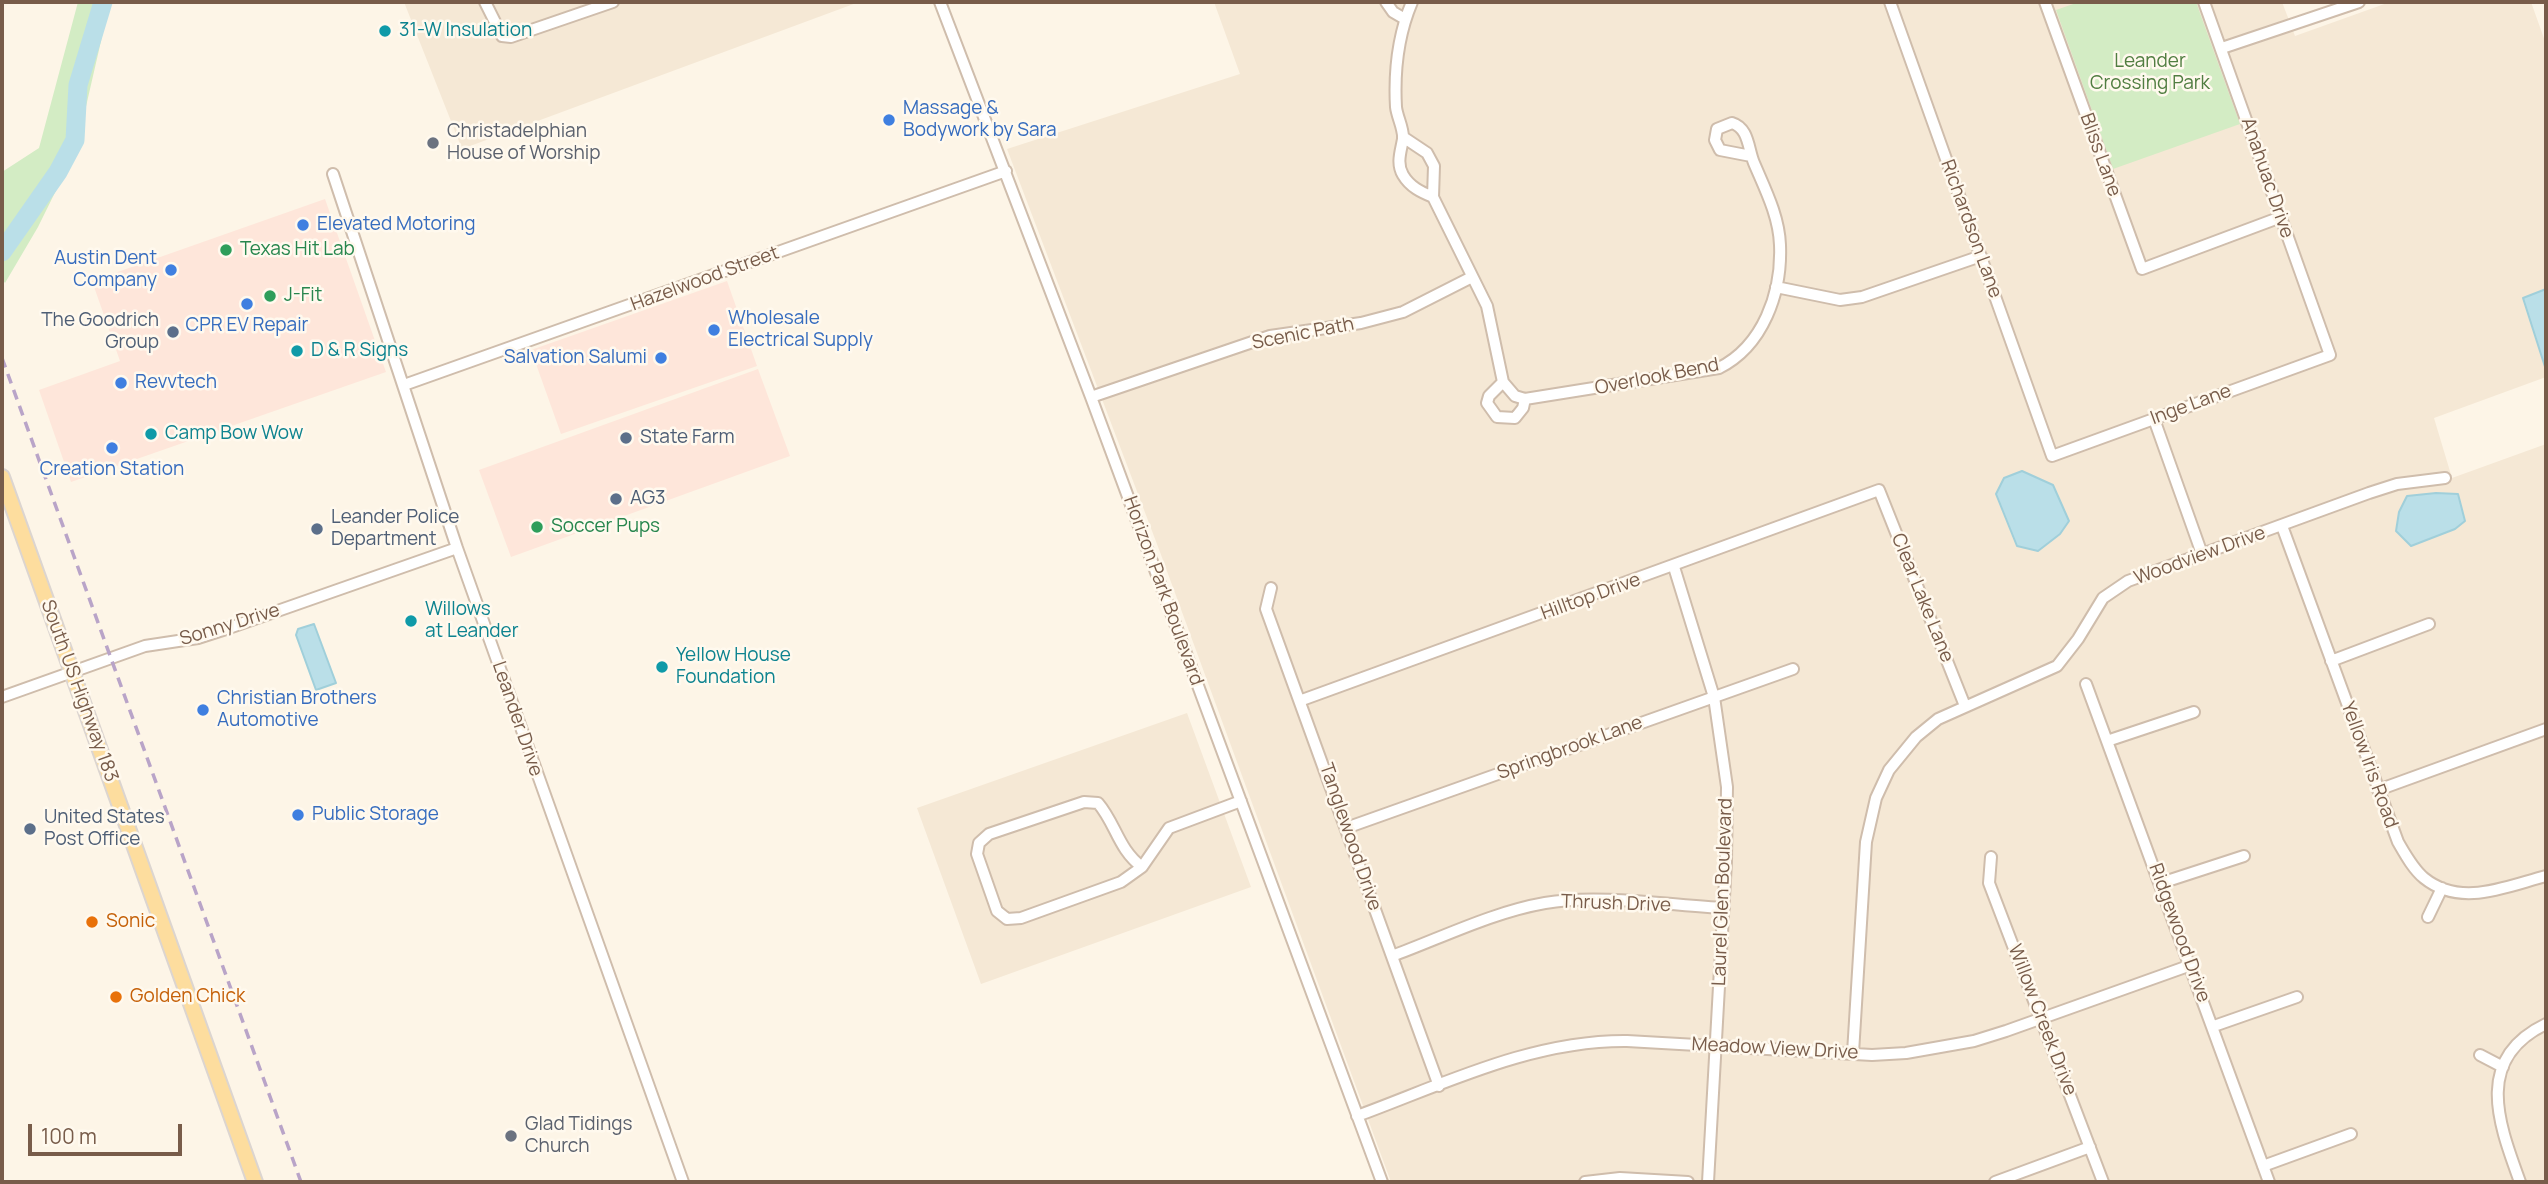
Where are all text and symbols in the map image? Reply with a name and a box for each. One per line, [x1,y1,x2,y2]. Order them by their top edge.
place label: 31-W Insulation [399,20,532,42]
marker: 31-W Insulation [377,23,393,39]
park label: Leander Crossing Park [2090,51,2210,95]
place label: Massage & Bodywork by Sara [903,98,1057,142]
street label: Bliss Lane [2074,110,2126,200]
marker: Massage & Bodywork by Sara [881,112,897,128]
street label: Anahuac Drive [2236,115,2298,241]
place label: Christadelphian House of Worship [447,121,600,165]
marker: Christadelphian House of Worship [425,135,441,151]
street label: Richardson Lane [1935,157,2007,301]
place label: Elevated Motoring [317,214,476,236]
marker: Elevated Motoring [295,217,311,233]
place label: Texas Hit Lab [240,239,355,261]
marker: Texas Hit Lab [218,242,234,258]
street label: Hazelwood Street [628,242,782,316]
place label: Austin Dent Company [54,248,157,292]
marker: Austin Dent Company [163,262,179,278]
place label: J-Fit [284,285,322,307]
marker: J-Fit [262,288,278,304]
marker: CPR EV Repair [239,296,255,312]
place label: Wholesale Electrical Supply [728,308,873,352]
place label: The Goodrich Group [41,310,159,354]
street label: Scenic Path [1250,313,1356,355]
place label: CPR EV Repair [186,315,308,337]
marker: Wholesale Electrical Supply [706,322,722,338]
marker: The Goodrich Group [165,324,181,340]
place label: D & R Signs [311,340,408,362]
marker: D & R Signs [289,343,305,359]
place label: Salvation Salumi [504,347,647,369]
marker: Salvation Salumi [653,350,669,366]
street label: Overlook Bend [1593,354,1721,400]
place label: Revvtech [135,372,217,394]
marker: Revvtech [113,375,129,391]
street label: Inge Lane [2147,380,2235,430]
place label: Camp Bow Wow [165,423,303,445]
marker: Camp Bow Wow [143,426,159,442]
place label: State Farm [640,427,735,449]
marker: State Farm [618,430,634,446]
marker: Creation Station [104,440,120,456]
place label: Creation Station [40,459,184,481]
place label: AG3 [630,488,666,510]
marker: AG3 [608,491,624,507]
street label: Horizon Park Boulevard [1118,493,1208,689]
place label: Leander Police Department [331,507,459,551]
place label: Soccer Pups [551,516,660,538]
marker: Soccer Pups [529,519,545,535]
marker: Leander Police Department [309,521,325,537]
street label: Woodview Drive [2131,522,2269,590]
street label: Clear Lake Lane [1886,530,1958,666]
street label: Hilltop Drive [1538,568,1644,626]
street label: South US Highway 183 [35,597,123,785]
street label: Sonny Drive [177,599,283,651]
place label: Willows at Leander [425,599,519,643]
marker: Willows at Leander [403,613,419,629]
place label: Yellow House Foundation [676,645,791,689]
street label: Leander Drive [487,659,547,779]
marker: Yellow House Foundation [654,659,670,675]
place label: Christian Brothers Automotive [217,688,377,732]
street label: Yellow Iris Road [2336,699,2402,831]
marker: Christian Brothers Automotive [195,702,211,718]
street label: Springbrook Lane [1494,711,1646,785]
street label: Tanglewood Drive [1314,760,1386,914]
street label: Laurel Glen Boulevard [1708,798,1738,986]
place label: Public Storage [312,804,439,826]
place label: United States Post Office [44,807,165,851]
marker: Public Storage [290,807,306,823]
marker: United States Post Office [22,821,38,837]
street label: Ridgewood Drive [2143,861,2215,1005]
street label: Thrush Drive [1561,891,1671,917]
place label: Sonic [106,911,155,933]
marker: Sonic [84,914,100,930]
street label: Willow Creek Drive [2003,941,2081,1099]
place label: Golden Chick [130,986,245,1008]
marker: Golden Chick [108,989,124,1005]
street label: Meadow View Drive [1691,1033,1859,1065]
scale bar [32,1110,186,1154]
place label: Glad Tidings Church [525,1114,632,1158]
text: 100 m [41,1122,97,1150]
marker: Glad Tidings Church [503,1128,519,1144]

